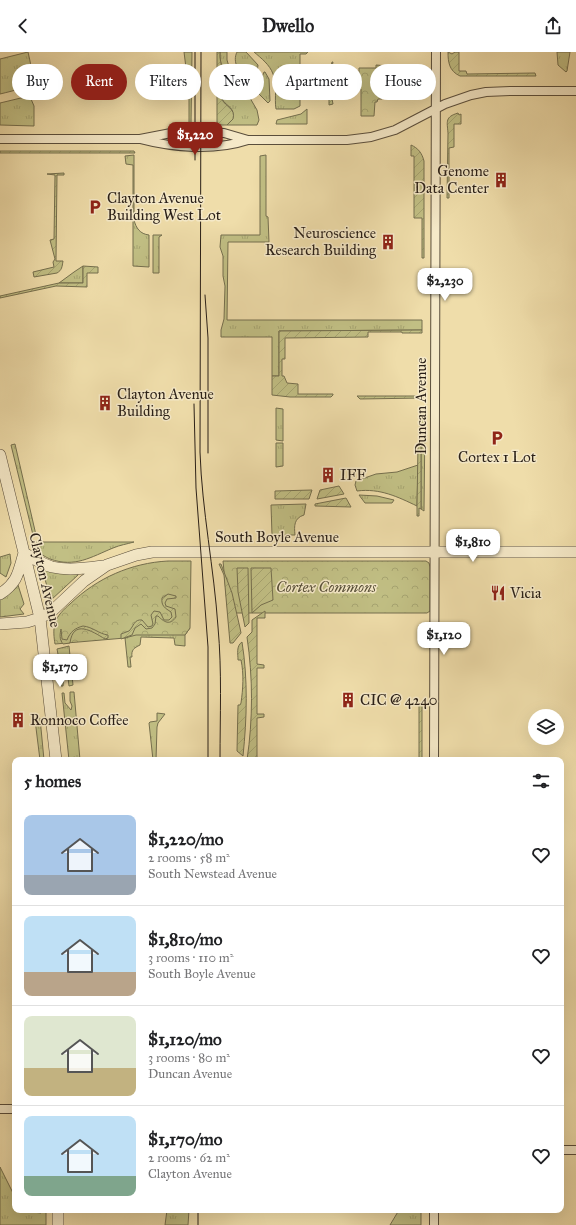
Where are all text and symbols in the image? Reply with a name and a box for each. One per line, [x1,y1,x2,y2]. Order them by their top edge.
icon: back [12,15,34,37]
text: Dwello [262,15,314,37]
icon: share [542,15,564,37]
chip: Buy [12,64,63,100]
chip: Rent [71,64,127,100]
chip: Filters [135,64,201,100]
chip: New [209,64,264,100]
chip: Apartment [272,64,362,100]
chip: House [370,64,436,100]
pin: $1,220 [162,122,228,156]
text: $1,220 [177,127,213,143]
place label: Genome Data Center [414,162,489,197]
building icon: Genome Data Center [492,171,510,189]
place label: Clayton Avenue Building West Lot [107,189,222,224]
parking icon: Clayton Avenue Building West Lot [86,198,104,216]
place label: Neuroscience Research Building [265,224,377,259]
building icon: Neuroscience Research Building [379,233,397,251]
pin: $2,230 [412,268,478,302]
text: $2,230 [426,273,464,289]
street label: Duncan Avenue [412,358,430,455]
place label: Clayton Avenue Building [117,385,214,420]
building icon: Clayton Avenue Building [96,394,114,412]
parking icon: Cortex 1 Lot [488,429,506,447]
place label: Cortex 1 Lot [458,448,537,466]
building icon: IFF [319,466,337,484]
place label: IFF [340,466,366,484]
street label: South Boyle Avenue [215,528,339,546]
pin: $1,810 [440,529,506,563]
street label: Clayton Avenue [25,531,65,629]
text: $1,810 [455,534,491,550]
park label: Cortex Commons [276,578,377,596]
restaurant icon: Vicia [489,584,507,602]
place label: Vicia [509,584,542,602]
pin: $1,120 [411,622,477,656]
text: $1,120 [426,627,462,643]
pin: $1,170 [27,654,93,688]
text: $1,170 [42,659,78,675]
building icon: CIC @ 4240 [339,691,357,709]
place label: CIC @ 4240 [360,691,438,709]
map controls [528,709,564,745]
button: layers [528,709,564,745]
building icon: Ronnoco Coffee [9,711,27,729]
place label: Ronnoco Coffee [30,711,129,729]
icon: filters [530,770,552,792]
text: 5 homes [24,771,81,792]
text: $1,220/mo [148,829,223,850]
icon: home [56,831,104,879]
icon: heart [530,844,552,866]
text: 2 rooms · 58 m² [148,850,230,866]
text: South Newstead Avenue [148,866,277,882]
text: $1,810/mo [148,929,222,950]
icon: home [56,932,104,980]
icon: heart [530,945,552,967]
text: 3 rooms · 110 m² [148,950,233,966]
text: South Boyle Avenue [148,966,256,982]
text: $1,120/mo [148,1029,222,1050]
icon: home [56,1032,104,1080]
icon: heart [530,1045,552,1067]
text: 3 rooms · 80 m² [148,1050,230,1066]
text: Duncan Avenue [148,1066,232,1082]
text: $1,170/mo [148,1129,222,1150]
icon: home [56,1132,104,1180]
icon: heart [530,1145,552,1167]
text: 2 rooms · 62 m² [148,1150,230,1166]
text: Clayton Avenue [148,1166,232,1182]

